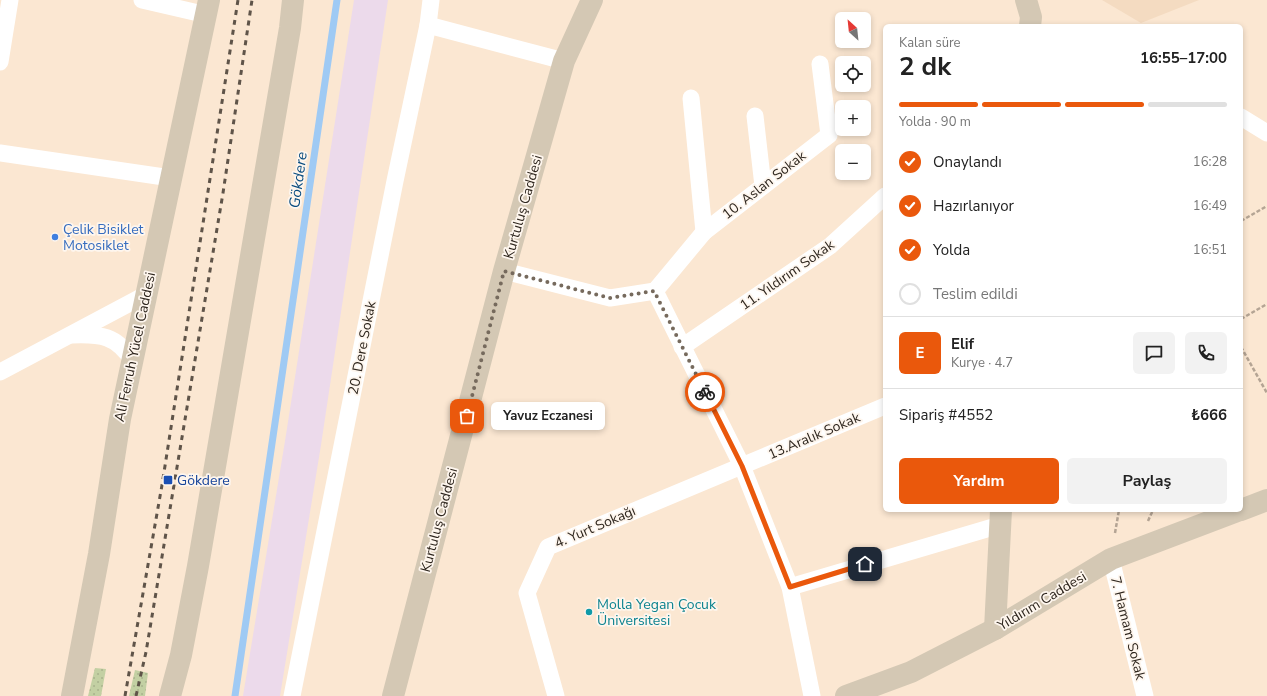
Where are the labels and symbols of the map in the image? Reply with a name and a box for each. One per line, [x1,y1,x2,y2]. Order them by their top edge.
north arrow [835,12,871,48]
street label: 10. Aslan Sokak [718,146,811,224]
water label: Gökdere [284,151,312,209]
street label: Kurtuluş Caddesi [499,153,547,261]
place label: Çelik Bisiklet Motosiklet [63,220,144,255]
marker: Çelik Bisiklet Motosiklet [50,232,60,242]
street label: 11. Yıldırım Sokak [736,235,839,315]
street label: Ali Ferruh Yücel Caddesi [110,270,160,424]
street label: 20. Dere Sokak [344,299,381,397]
courier [685,372,725,412]
pin [450,399,484,433]
callout: Yavuz Eczanesi [491,402,605,430]
street label: 13.Aralık Sokak [765,408,864,464]
street label: Kurtuluş Caddesi [416,466,462,574]
place label: Gökdere [177,471,230,490]
marker: Gökdere [162,474,174,486]
street label: 4. Yurt Sokağı [551,501,639,553]
pin [848,547,882,581]
street label: Yıldırım Caddesi [993,567,1090,635]
street label: 7. Hamam Sokak [1106,574,1150,683]
place label: Molla Yegan Çocuk Üniversitesi [597,595,717,630]
marker: Molla Yegan Çocuk Üniversitesi [584,607,594,617]

